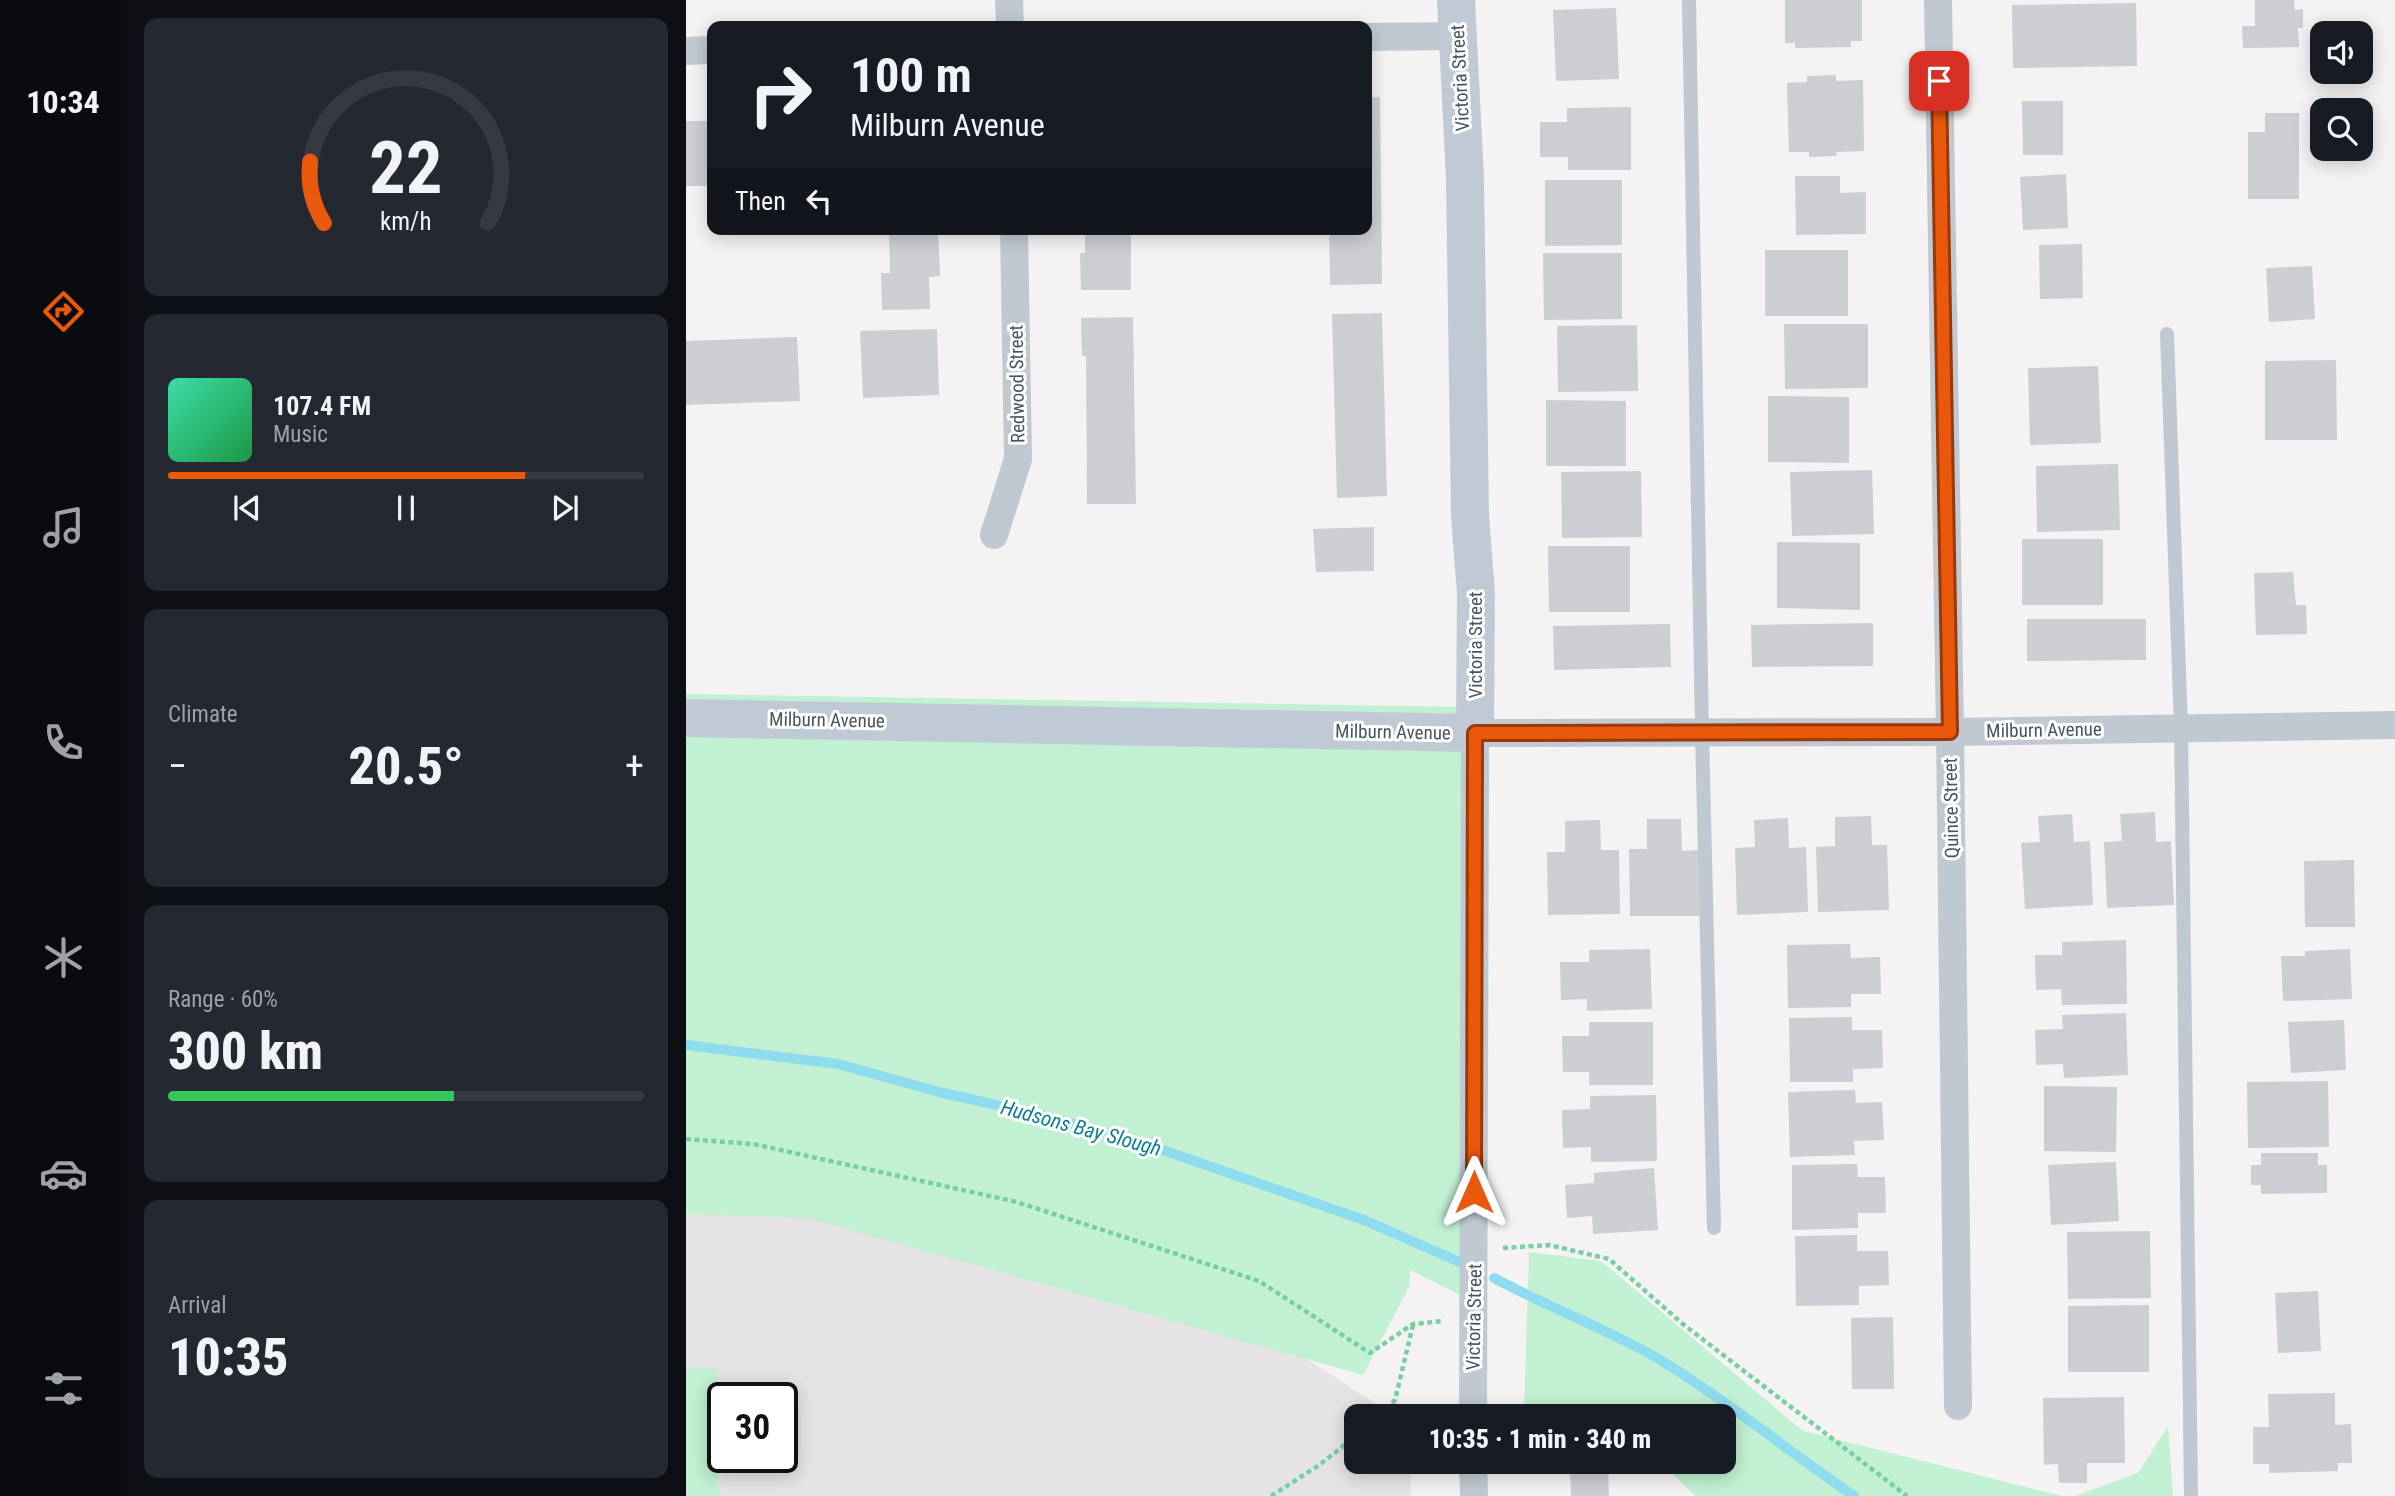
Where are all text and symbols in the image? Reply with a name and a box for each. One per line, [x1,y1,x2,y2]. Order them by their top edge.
map controls [2310,21,2373,161]
button: sound [2310,21,2373,84]
street label: Victoria Street [1446,24,1474,132]
text: 100 m [850,47,972,104]
icon: right [735,49,826,140]
pin [1909,51,1969,111]
icon: arrive [1920,62,1958,100]
text: 10:34 [26,83,100,121]
button: search [2310,98,2373,161]
text: Milburn Avenue [850,106,1045,144]
text: 22 [369,125,443,211]
icon: left [800,182,838,220]
text: Then [735,186,786,216]
text: km/h [380,207,432,236]
icon: directions [39,287,88,336]
street label: Redwood Street [1004,325,1030,443]
text: 107.4 FM [273,391,371,421]
text: Music [273,421,328,448]
icon: previous [228,489,266,527]
icon: pause [387,489,425,527]
icon: next [546,489,584,527]
icon: music [39,503,88,552]
street label: Victoria Street [1464,592,1487,698]
text: Climate [168,701,238,728]
street label: Milburn Avenue [769,707,885,733]
street label: Milburn Avenue [1986,717,2102,743]
icon: phone [39,718,88,767]
street label: Milburn Avenue [1335,719,1451,745]
text: 20.5° [348,736,464,797]
text: − [168,744,187,788]
text: + [625,744,644,788]
street label: Quince Street [1939,757,1963,859]
icon: climate [39,933,88,982]
text: Range · 60% [168,986,278,1013]
text: 300 km [168,1021,323,1082]
water label: Hudsons Bay Slough [998,1095,1164,1161]
icon: car [39,1149,88,1198]
position arrow [1437,1155,1511,1229]
street label: Victoria Street [1462,1263,1486,1371]
text: Arrival [168,1292,227,1319]
text: 10:35 [168,1327,288,1388]
icon: filters [39,1364,88,1413]
speed limit sign: 30 [707,1382,798,1473]
text: 10:35 · 1 min · 340 m [1429,1424,1651,1454]

